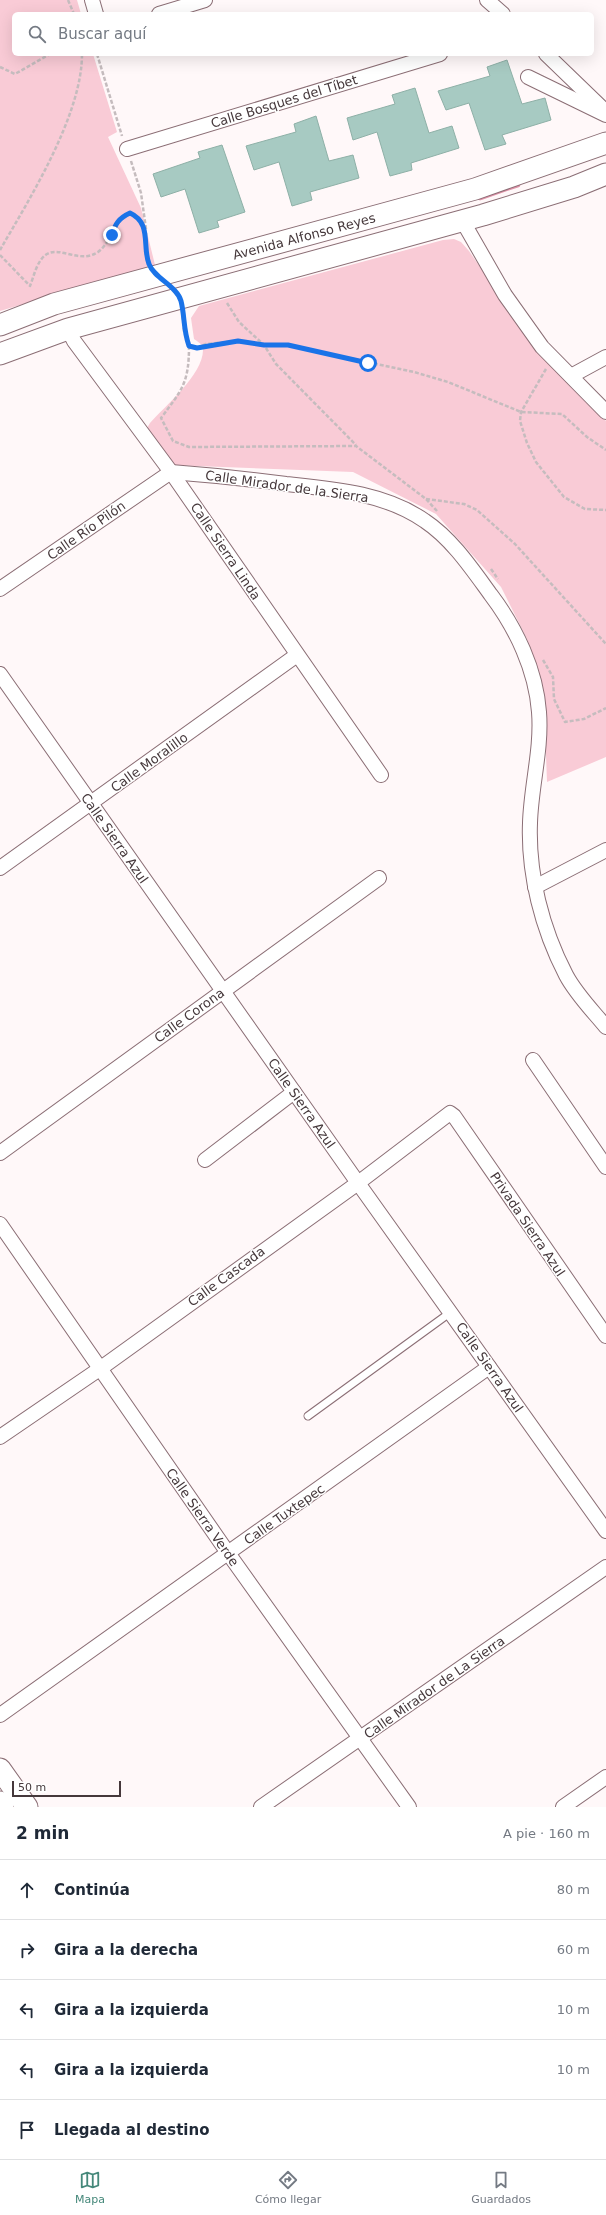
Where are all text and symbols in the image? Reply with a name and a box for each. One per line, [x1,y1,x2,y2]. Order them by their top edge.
search box [12,12,594,56]
icon: search [26,23,48,45]
text: Buscar aquí [58,25,146,43]
street label: Calle Bosques del Tíbet [209,72,359,131]
street label: Avenida Alfonso Reyes [231,210,377,263]
route end [103,226,121,244]
route start [359,354,377,372]
street label: Calle Mirador de la Sierra [204,468,369,505]
street label: Calle Río Pilón [44,498,128,563]
street label: Calle Sierra Linda [187,500,264,603]
street label: Calle Moralillo [108,729,191,795]
street label: Calle Sierra Azul [78,790,151,886]
street label: Calle Corona [151,985,227,1046]
street label: Calle Sierra Azul [265,1055,338,1151]
street label: Privada Sierra Azul [487,1169,568,1279]
street label: Calle Cascada [185,1243,268,1309]
street label: Calle Sierra Azul [453,1319,526,1415]
street label: Calle Sierra Verde [163,1465,242,1569]
street label: Calle Tuxtepec [241,1481,327,1548]
street label: Calle Mirador de La Sierra [361,1633,507,1742]
scale bar [12,1779,121,1798]
text: 50 m [18,1781,46,1794]
text: 2 min [16,1823,69,1843]
text: A pie · 160 m [503,1826,590,1841]
icon: ahead [16,1879,38,1901]
text: Continúa [54,1881,130,1899]
text: 80 m [557,1882,590,1897]
icon: right [16,1939,38,1961]
text: Gira a la derecha [54,1941,198,1959]
text: 60 m [557,1942,590,1957]
icon: left [16,1999,38,2021]
text: Gira a la izquierda [54,2001,209,2019]
text: 10 m [557,2002,590,2017]
icon: left [16,2059,38,2081]
text: Gira a la izquierda [54,2061,209,2079]
text: 10 m [557,2062,590,2077]
icon: arrive [16,2119,38,2141]
text: Llegada al destino [54,2121,209,2139]
tab: Mapa [75,2169,105,2206]
tab: Cómo llegar [255,2169,321,2206]
tab: Guardados [471,2169,531,2206]

